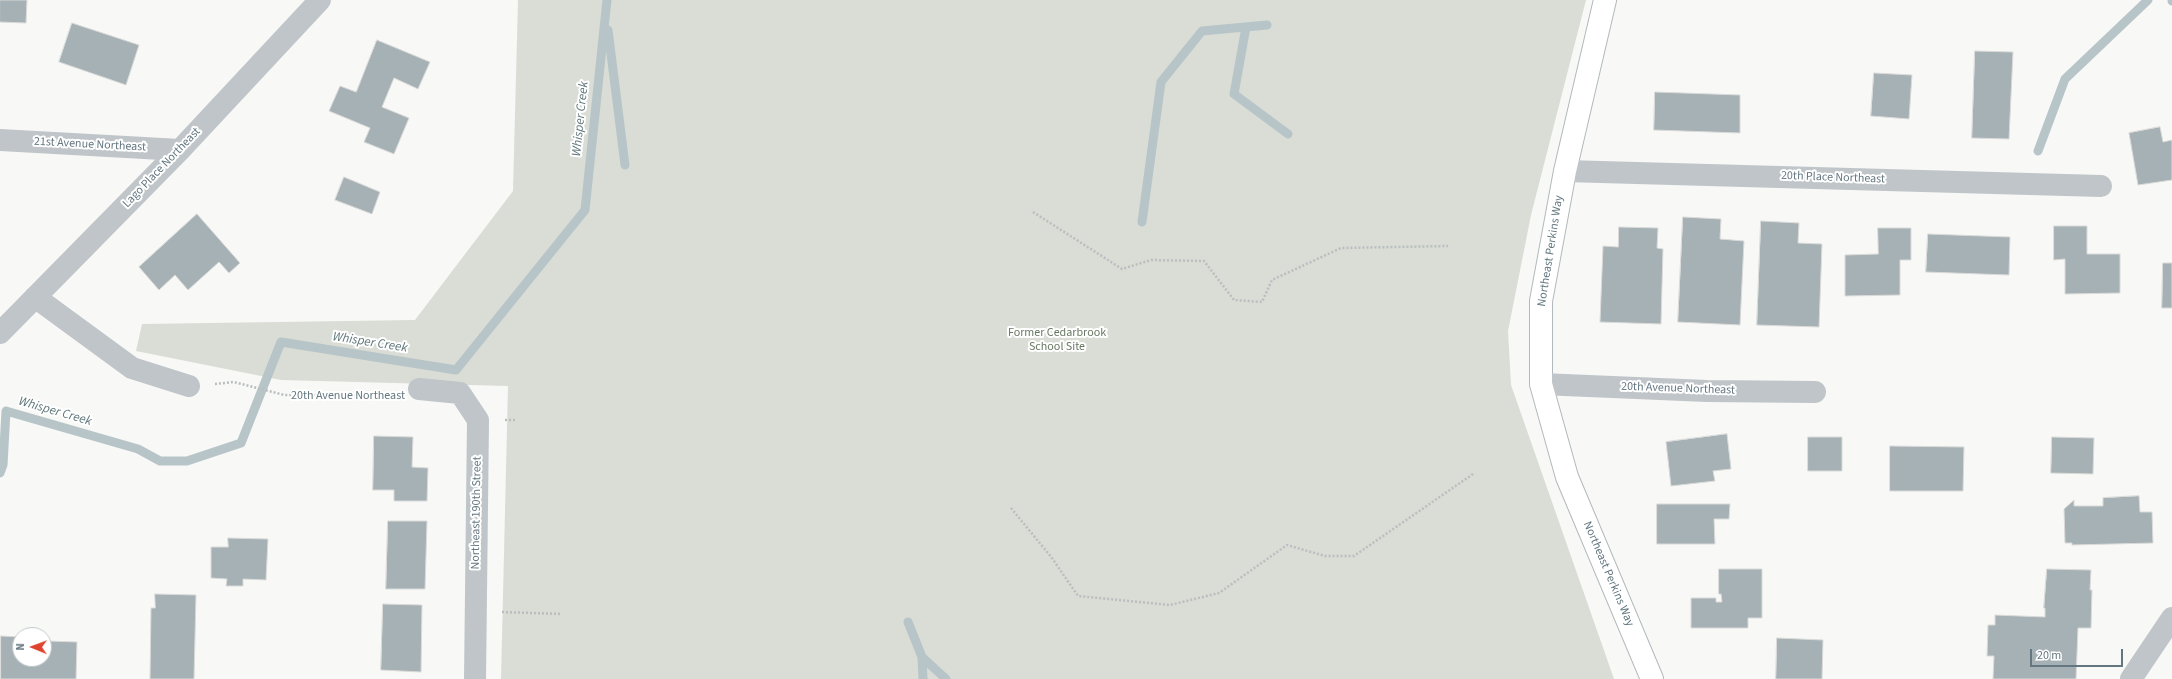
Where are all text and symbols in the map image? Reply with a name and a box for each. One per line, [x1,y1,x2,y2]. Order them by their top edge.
water label: Whisper Creek [569,81,593,157]
street label: Lago Place Northeast [120,125,204,211]
street label: 21st Avenue Northeast [34,135,146,155]
street label: 20th Place Northeast [1781,169,1885,187]
street label: Northeast Perkins Way [1535,194,1567,308]
park label: Former Cedarbrook School Site [1008,326,1106,354]
water label: Whisper Creek [332,329,408,357]
street label: 20th Avenue Northeast [1621,380,1735,398]
street label: 20th Avenue Northeast [291,389,405,403]
water label: Whisper Creek [17,394,93,430]
street label: Northeast 190th Street [469,456,485,570]
street label: Northeast Perkins Way [1579,519,1637,629]
north arrow [12,627,52,667]
scale bar [2032,641,2125,667]
text: N [13,643,28,651]
text: 20 m [2037,647,2061,664]

